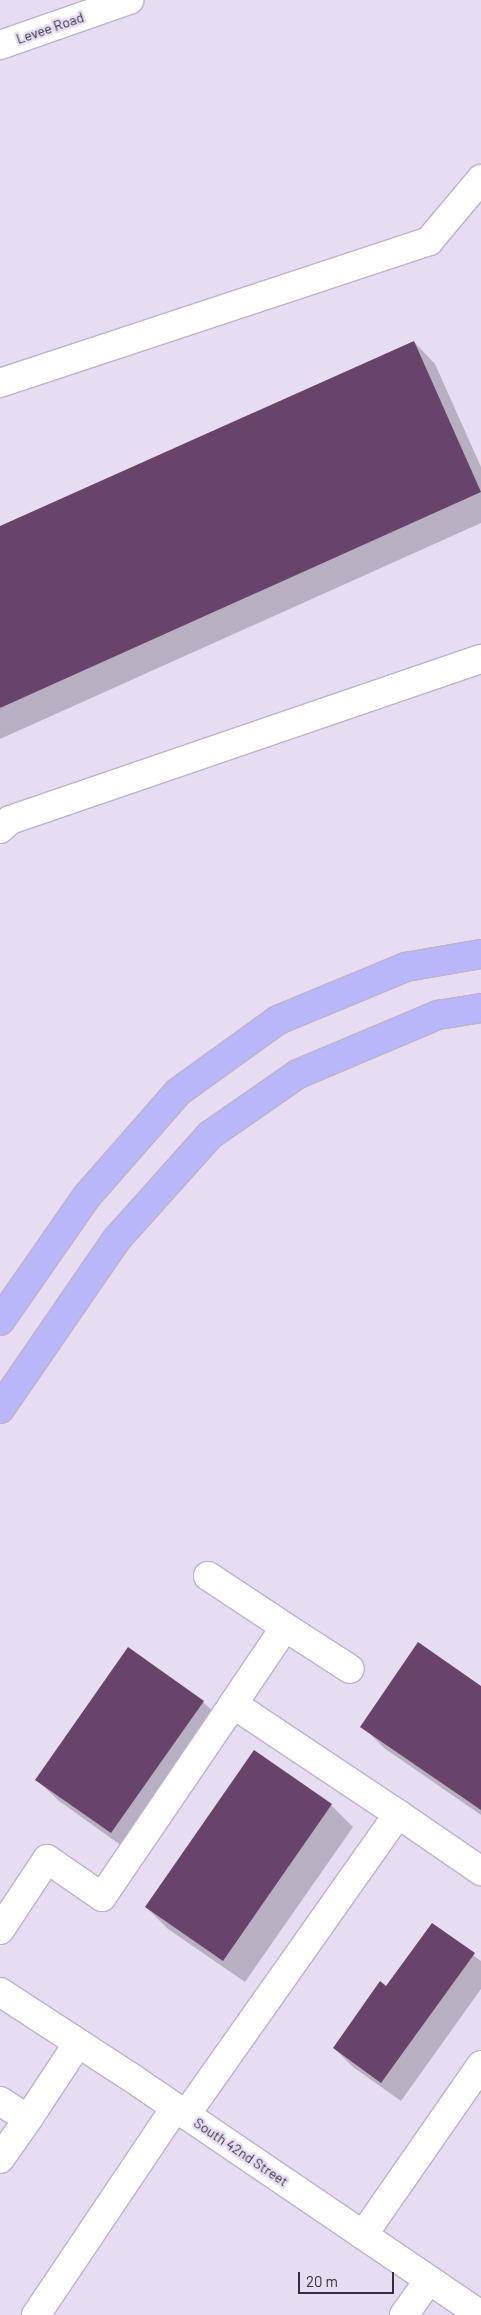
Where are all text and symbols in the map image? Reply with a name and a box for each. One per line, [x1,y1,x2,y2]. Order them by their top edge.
street label: Levee Road [14,9,86,47]
street label: South 42nd Street [191,2114,291,2190]
scale bar [301,2262,397,2294]
text: 20 m [306,2272,338,2290]

